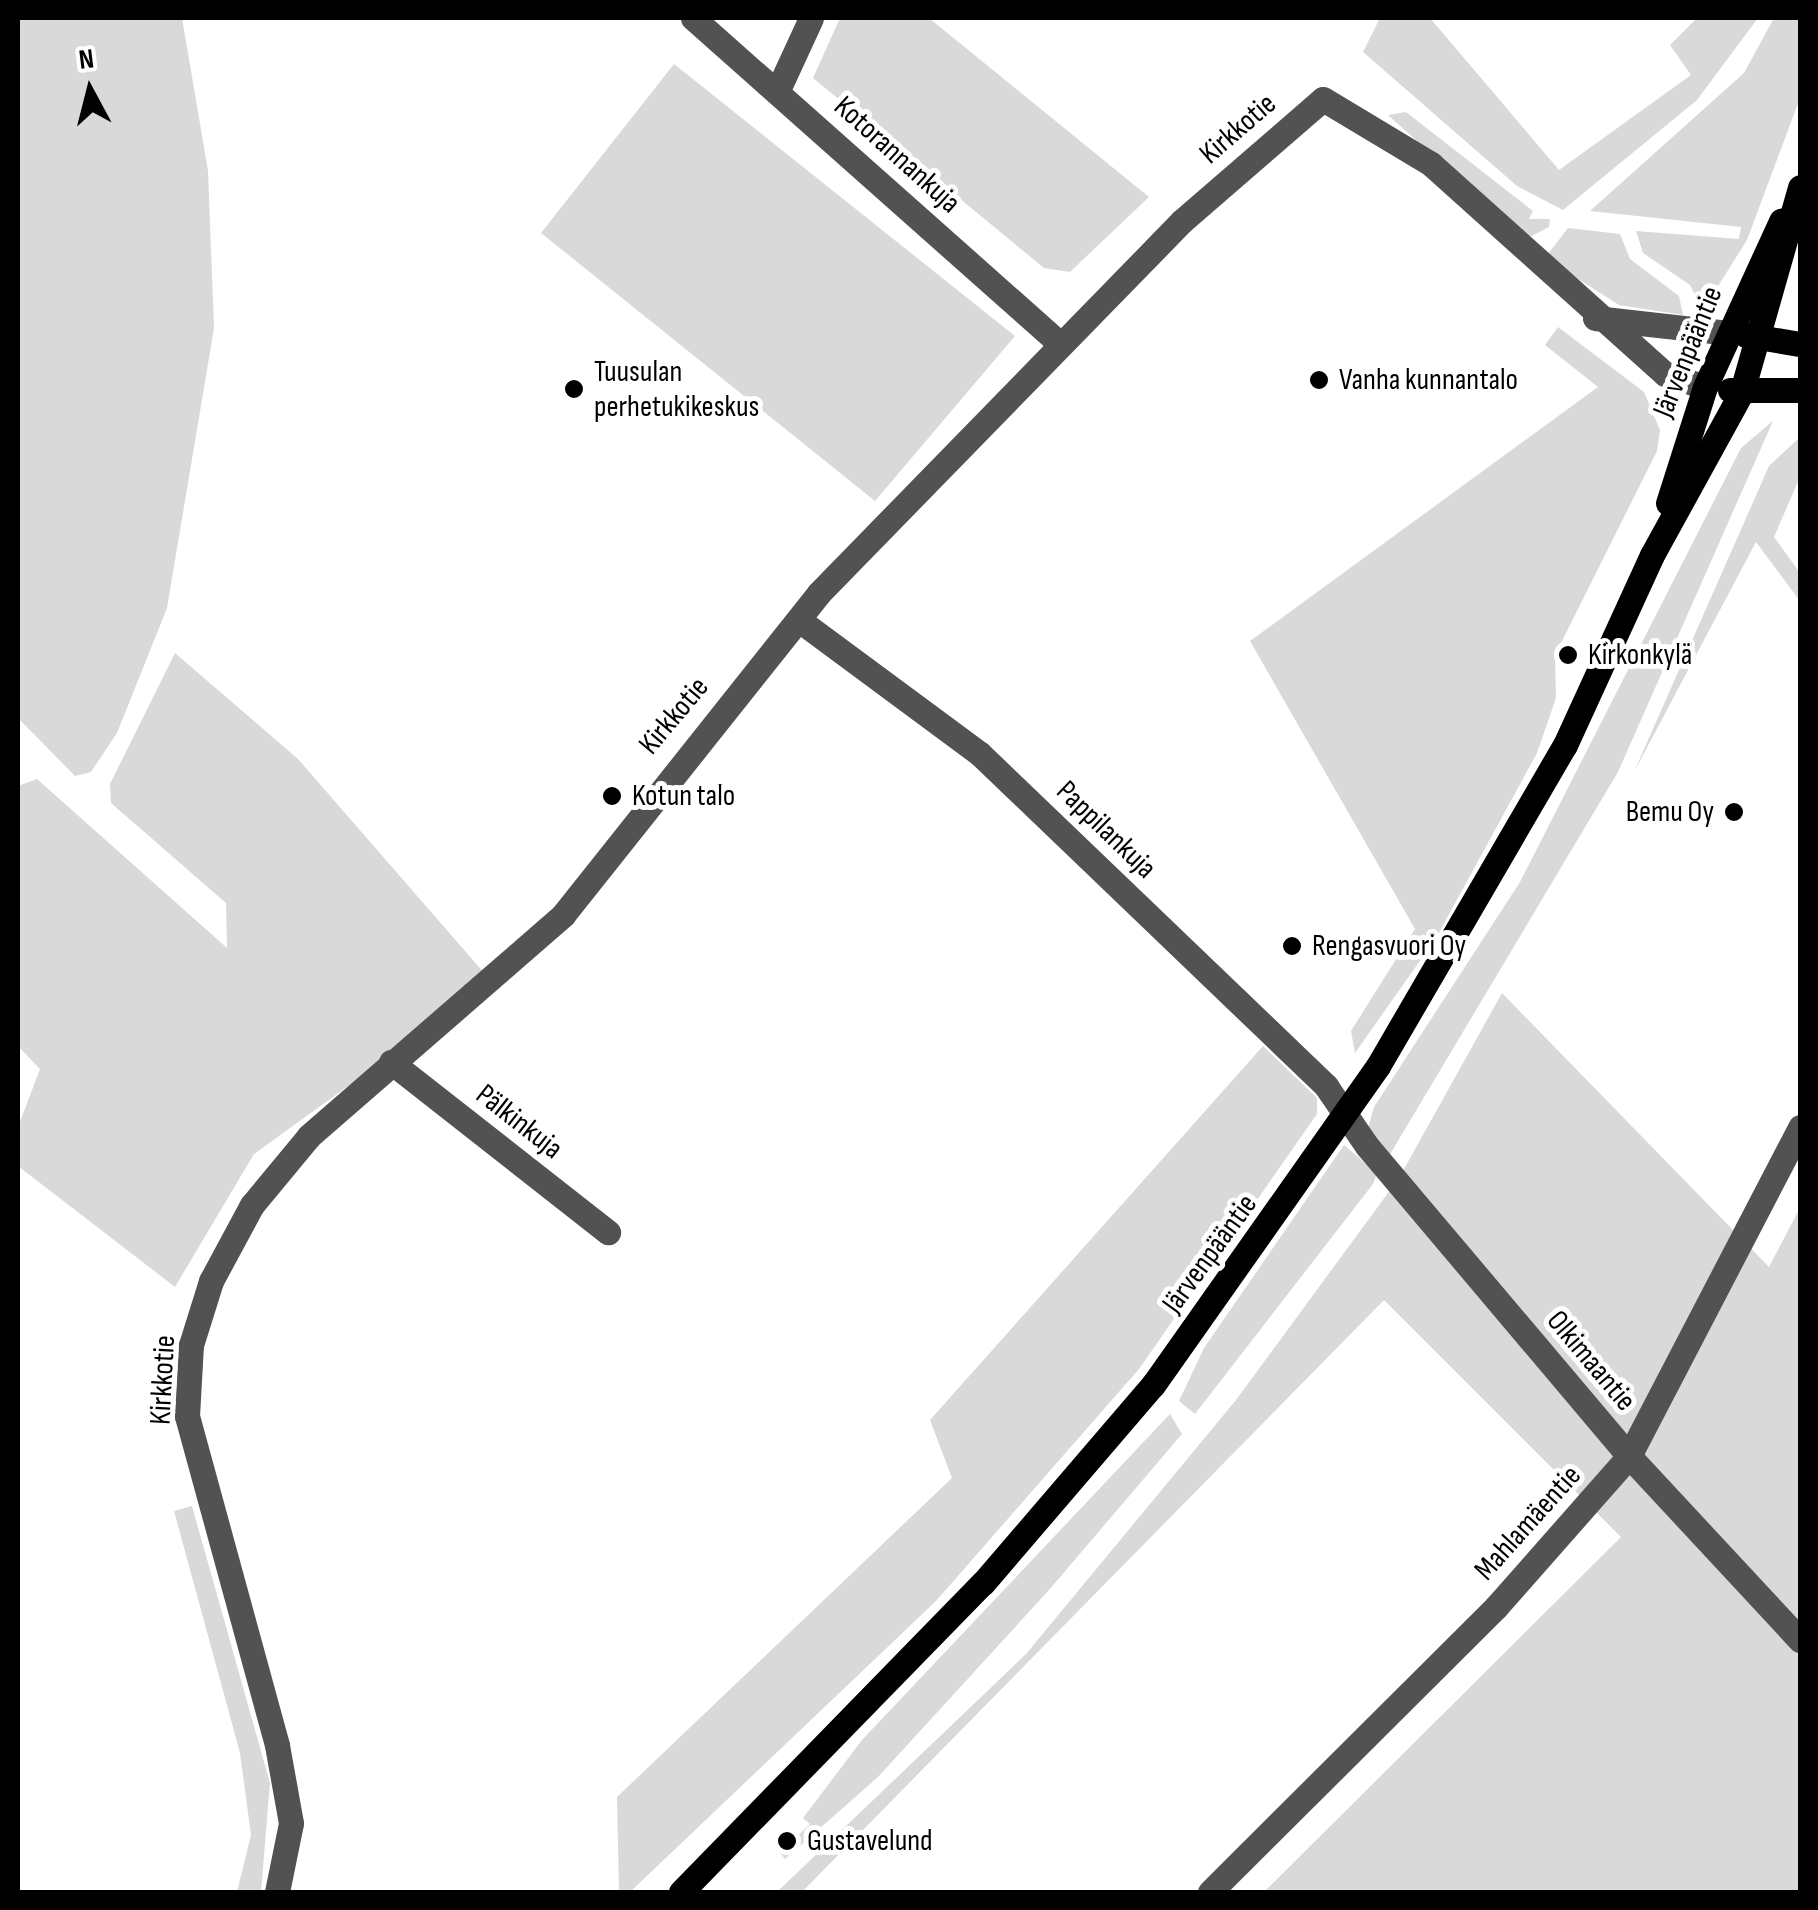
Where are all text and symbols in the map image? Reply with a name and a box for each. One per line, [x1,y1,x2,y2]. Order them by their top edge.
north arrow [40,40,140,140]
text: N [77,42,96,77]
street label: Kirkkotie [1192,86,1284,172]
street label: Kotorannankuja [826,89,968,221]
street label: Järvenpääntie [1645,281,1731,423]
place label: Tuusulan perhetukikeskus [594,354,759,424]
place label: Vanha kunnantalo [1339,362,1518,398]
marker: Vanha kunnantalo [1308,369,1330,391]
marker: Tuusulan perhetukikeskus [563,378,585,400]
place label: Kirkonkylä [1588,637,1692,673]
marker: Kirkonkylä [1557,644,1579,666]
street label: Kirkkotie [631,670,717,762]
street label: Pappilankuja [1048,774,1164,886]
place label: Kotun talo [632,778,735,814]
marker: Kotun talo [601,785,623,807]
place label: Bemu Oy [1626,794,1714,830]
marker: Bemu Oy [1723,801,1745,823]
place label: Rengasvuori Oy [1312,928,1466,964]
marker: Rengasvuori Oy [1281,935,1303,957]
street label: Pälkinkuja [468,1077,570,1167]
street label: Järvenpääntie [1155,1188,1265,1320]
street label: Olkimaantie [1539,1304,1643,1418]
street label: Kirkkotie [143,1334,183,1426]
street label: Mahlamäentie [1467,1458,1589,1588]
place label: Gustavelund [807,1823,933,1859]
marker: Gustavelund [776,1830,798,1852]

